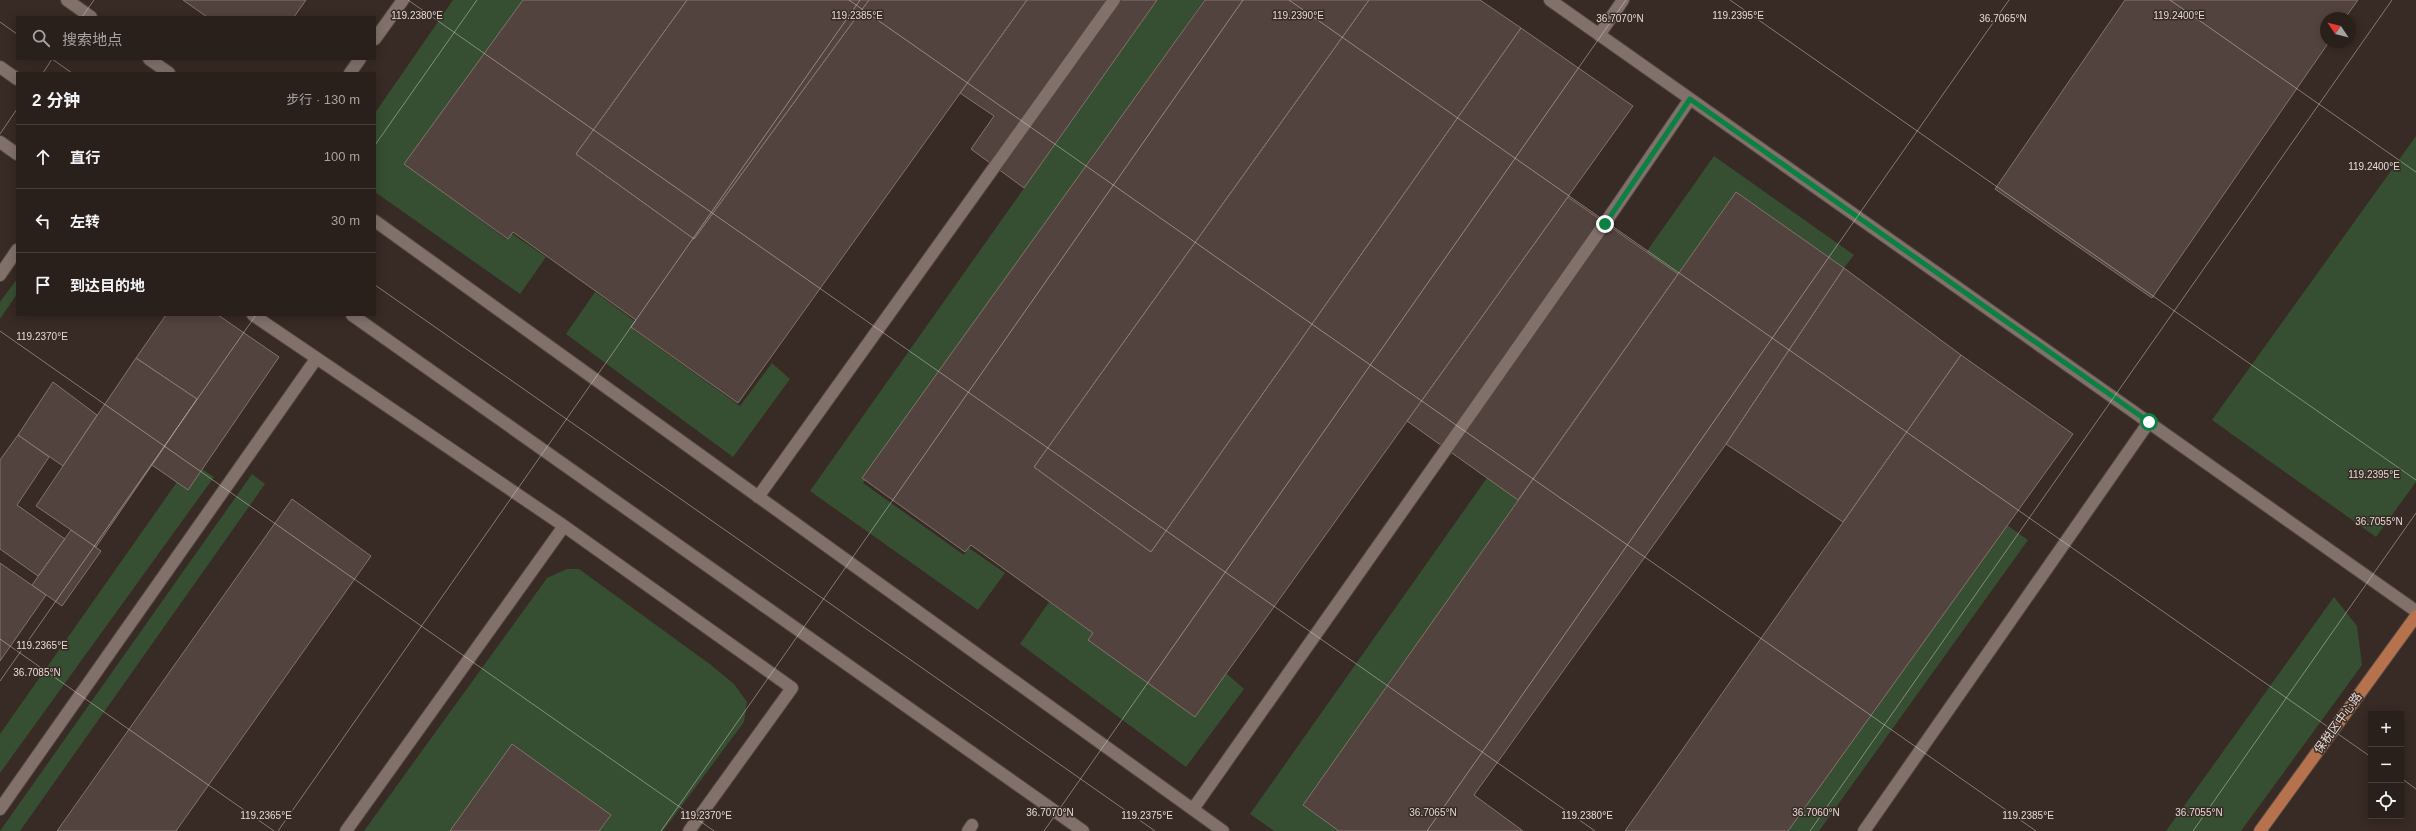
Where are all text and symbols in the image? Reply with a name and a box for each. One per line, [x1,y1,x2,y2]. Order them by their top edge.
text: 119.2380°E [391,10,443,21]
text: 119.2385°E [831,10,883,21]
text: 119.2390°E [1272,10,1324,21]
text: 119.2395°E [1712,10,1764,21]
text: 119.2400°E [2153,10,2205,21]
north arrow [2320,12,2356,48]
text: 36.7070°N [1596,13,1644,24]
text: 36.7065°N [1979,13,2027,24]
search box [16,16,376,60]
icon: search [30,27,52,49]
text: 搜索地点 [62,31,122,48]
text: 2 分钟 [32,91,80,110]
text: 步行 · 130 m [286,92,360,107]
icon: ahead [32,146,54,168]
text: 直行 [70,149,100,166]
text: 100 m [324,149,360,164]
text: 119.2400°E [2348,161,2400,172]
icon: left [32,210,54,232]
text: 左转 [70,213,100,230]
text: 30 m [331,213,360,228]
route end [1596,215,1614,233]
icon: arrive [32,274,54,296]
text: 到达目的地 [70,277,145,294]
text: 119.2370°E [16,331,68,342]
route start [2140,413,2158,431]
text: 119.2395°E [2348,469,2400,480]
text: 36.7055°N [2355,516,2403,527]
text: 119.2365°E [16,640,68,651]
text: 36.7085°N [13,667,61,678]
street label: 保税区中心路 [2311,690,2365,756]
map controls [2368,711,2404,819]
button: + [2368,711,2404,747]
button: − [2368,747,2404,783]
button: locate [2368,783,2404,819]
text: 36.7070°N [1026,807,1074,818]
text: 36.7065°N [1409,807,1457,818]
text: 36.7060°N [1792,807,1840,818]
text: 36.7055°N [2175,807,2223,818]
text: 119.2365°E [240,810,292,821]
text: 119.2370°E [680,810,732,821]
text: 119.2375°E [1121,810,1173,821]
text: 119.2380°E [1561,810,1613,821]
text: 119.2385°E [2002,810,2054,821]

